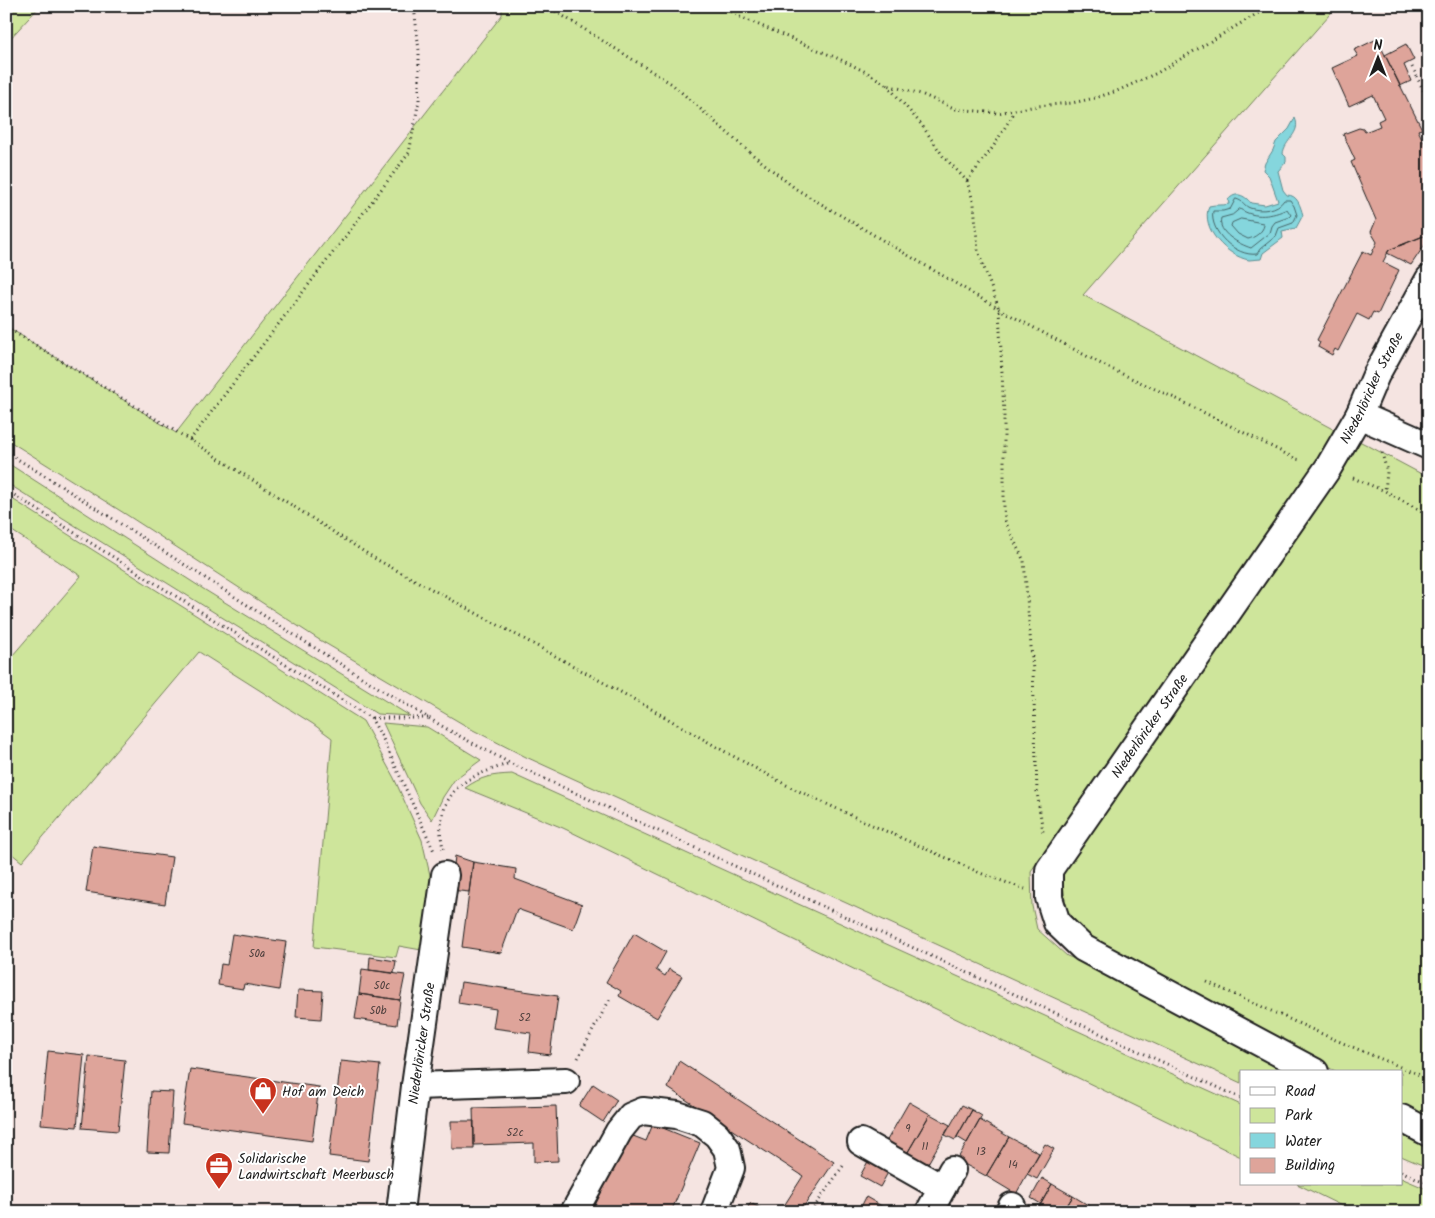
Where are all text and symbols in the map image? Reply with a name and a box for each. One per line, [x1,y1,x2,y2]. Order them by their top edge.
north arrow [1352,32,1402,82]
text: N [1374,35,1383,57]
street label: Niederlöricker Straße [1334,328,1410,448]
street label: Niederlöricker Straße [1106,669,1194,783]
house number: 50a [249,945,265,963]
house number: 50c [374,977,390,995]
street label: Niederlöricker Straße [403,980,442,1106]
house number: 50b [369,1002,387,1020]
house number: 52 [519,1009,531,1027]
legend [1240,1070,1402,1186]
shop icon: Hof am Deich [248,1076,278,1115]
text: Road [1285,1080,1316,1104]
place label: Hof am Deich [282,1081,364,1103]
text: Park [1285,1104,1313,1128]
house number: 9 [905,1120,911,1138]
house number: 52c [506,1124,524,1142]
text: Water [1285,1130,1322,1154]
house number: 11 [922,1138,928,1156]
house number: 13 [976,1143,986,1161]
place label: Solidarische Landwirtschaft Meerbusch [238,1148,394,1186]
office icon: Solidarische Landwirtschaft Meerbusch [204,1151,234,1190]
text: Building [1285,1154,1335,1178]
house number: 14 [1008,1156,1018,1174]

